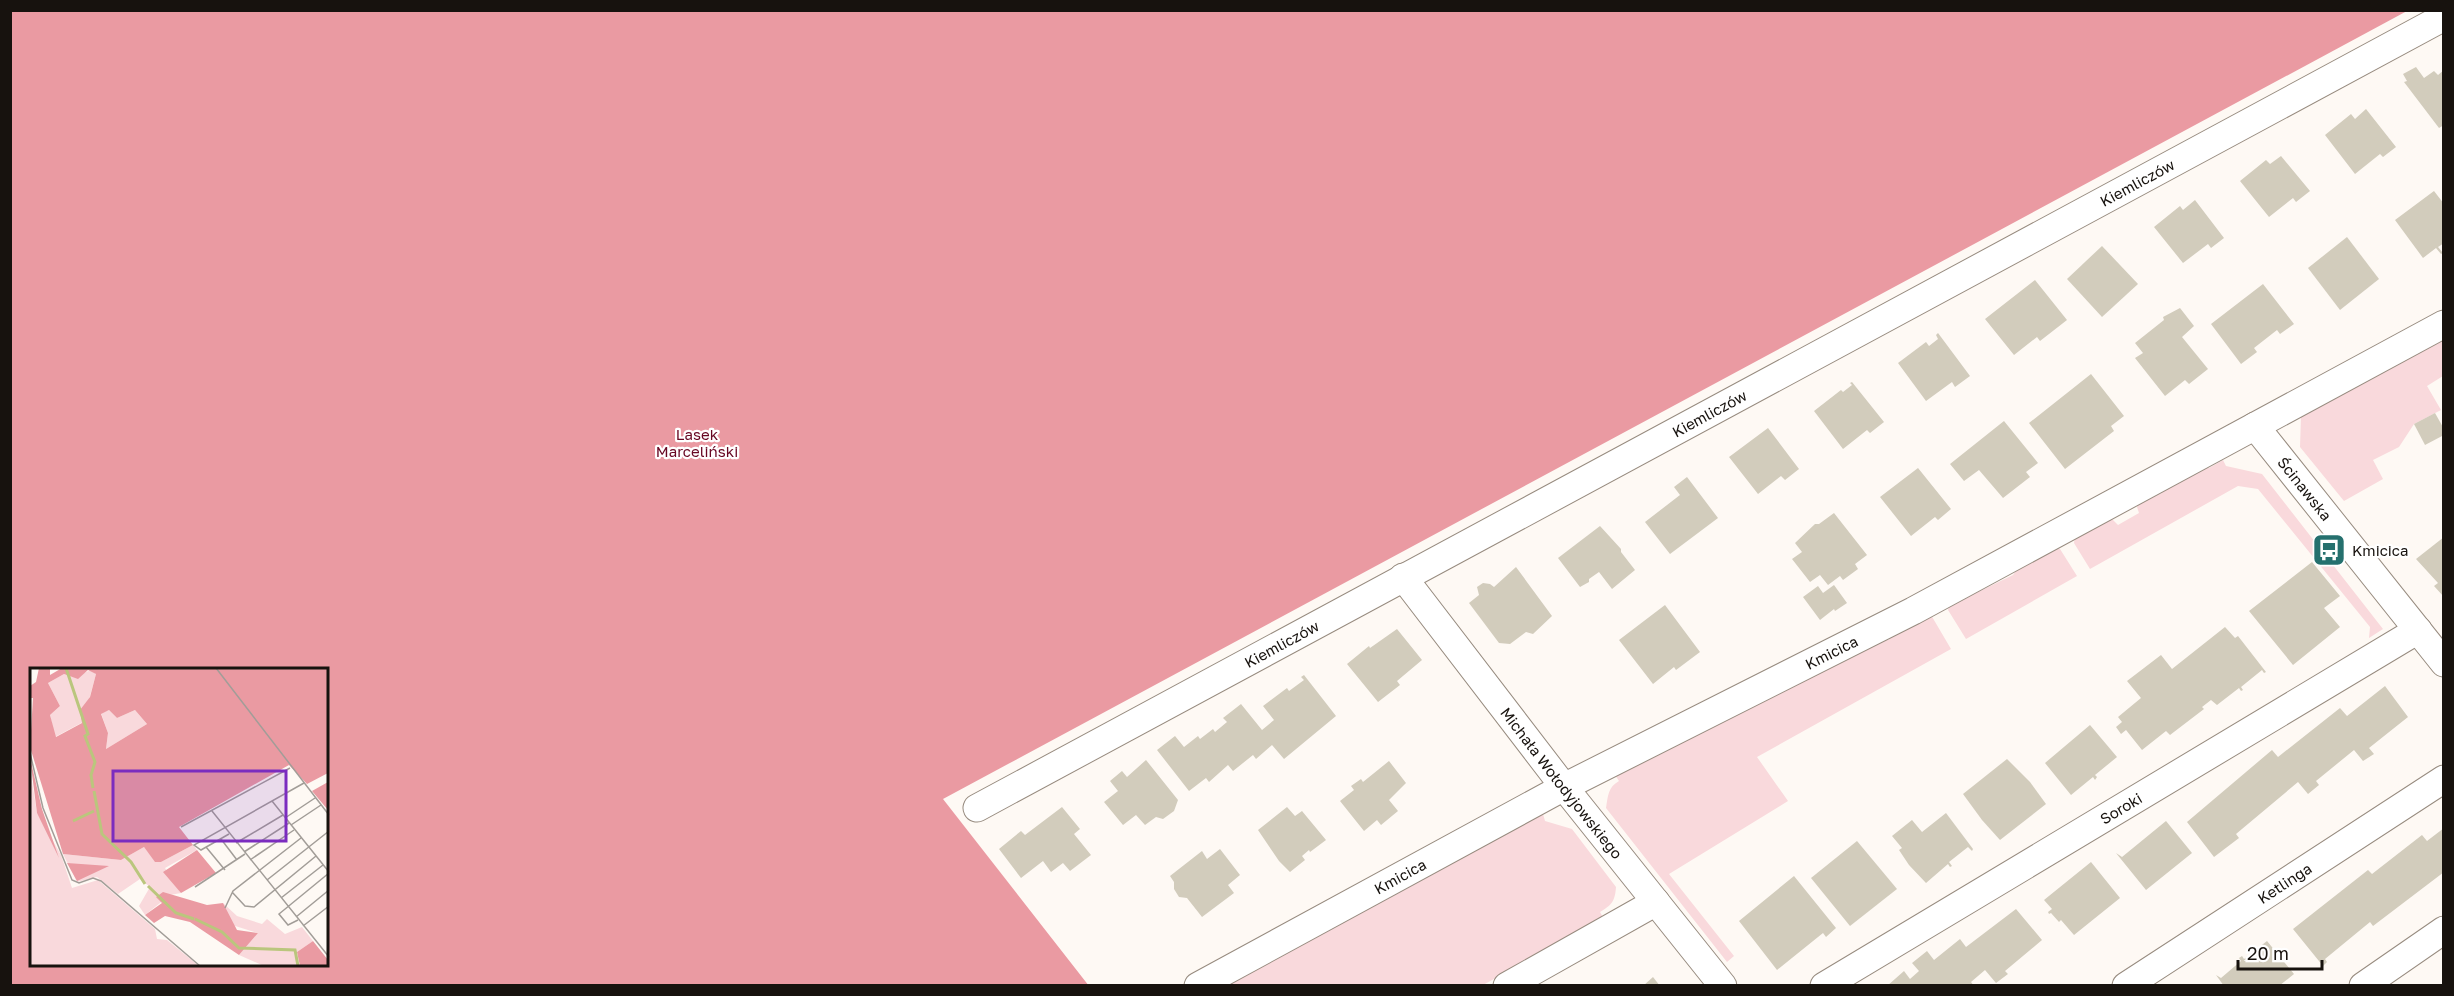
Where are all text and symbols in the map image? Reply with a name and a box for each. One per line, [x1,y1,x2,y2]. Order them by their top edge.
street label: Kiemliczów [2097,155,2177,210]
street label: Kiemliczów [1669,386,1750,441]
park label: Lasek Marceliński [656,425,738,460]
street label: Ścinawska [2274,453,2336,524]
bus stop icon: Kmicica [2311,532,2347,568]
place label: Kmicica [2352,541,2409,559]
street label: Kiemliczów [1241,616,1322,671]
street label: Kmicica [1802,631,1861,673]
inset map [30,668,328,966]
street label: Michała Wołodyjowskiego [1497,704,1627,862]
street label: Soroki [2096,789,2145,828]
street label: Kmicica [1371,855,1429,898]
street label: Ketlinga [2254,859,2315,907]
scale bar [2238,933,2322,971]
text: 20 m [2247,942,2289,964]

